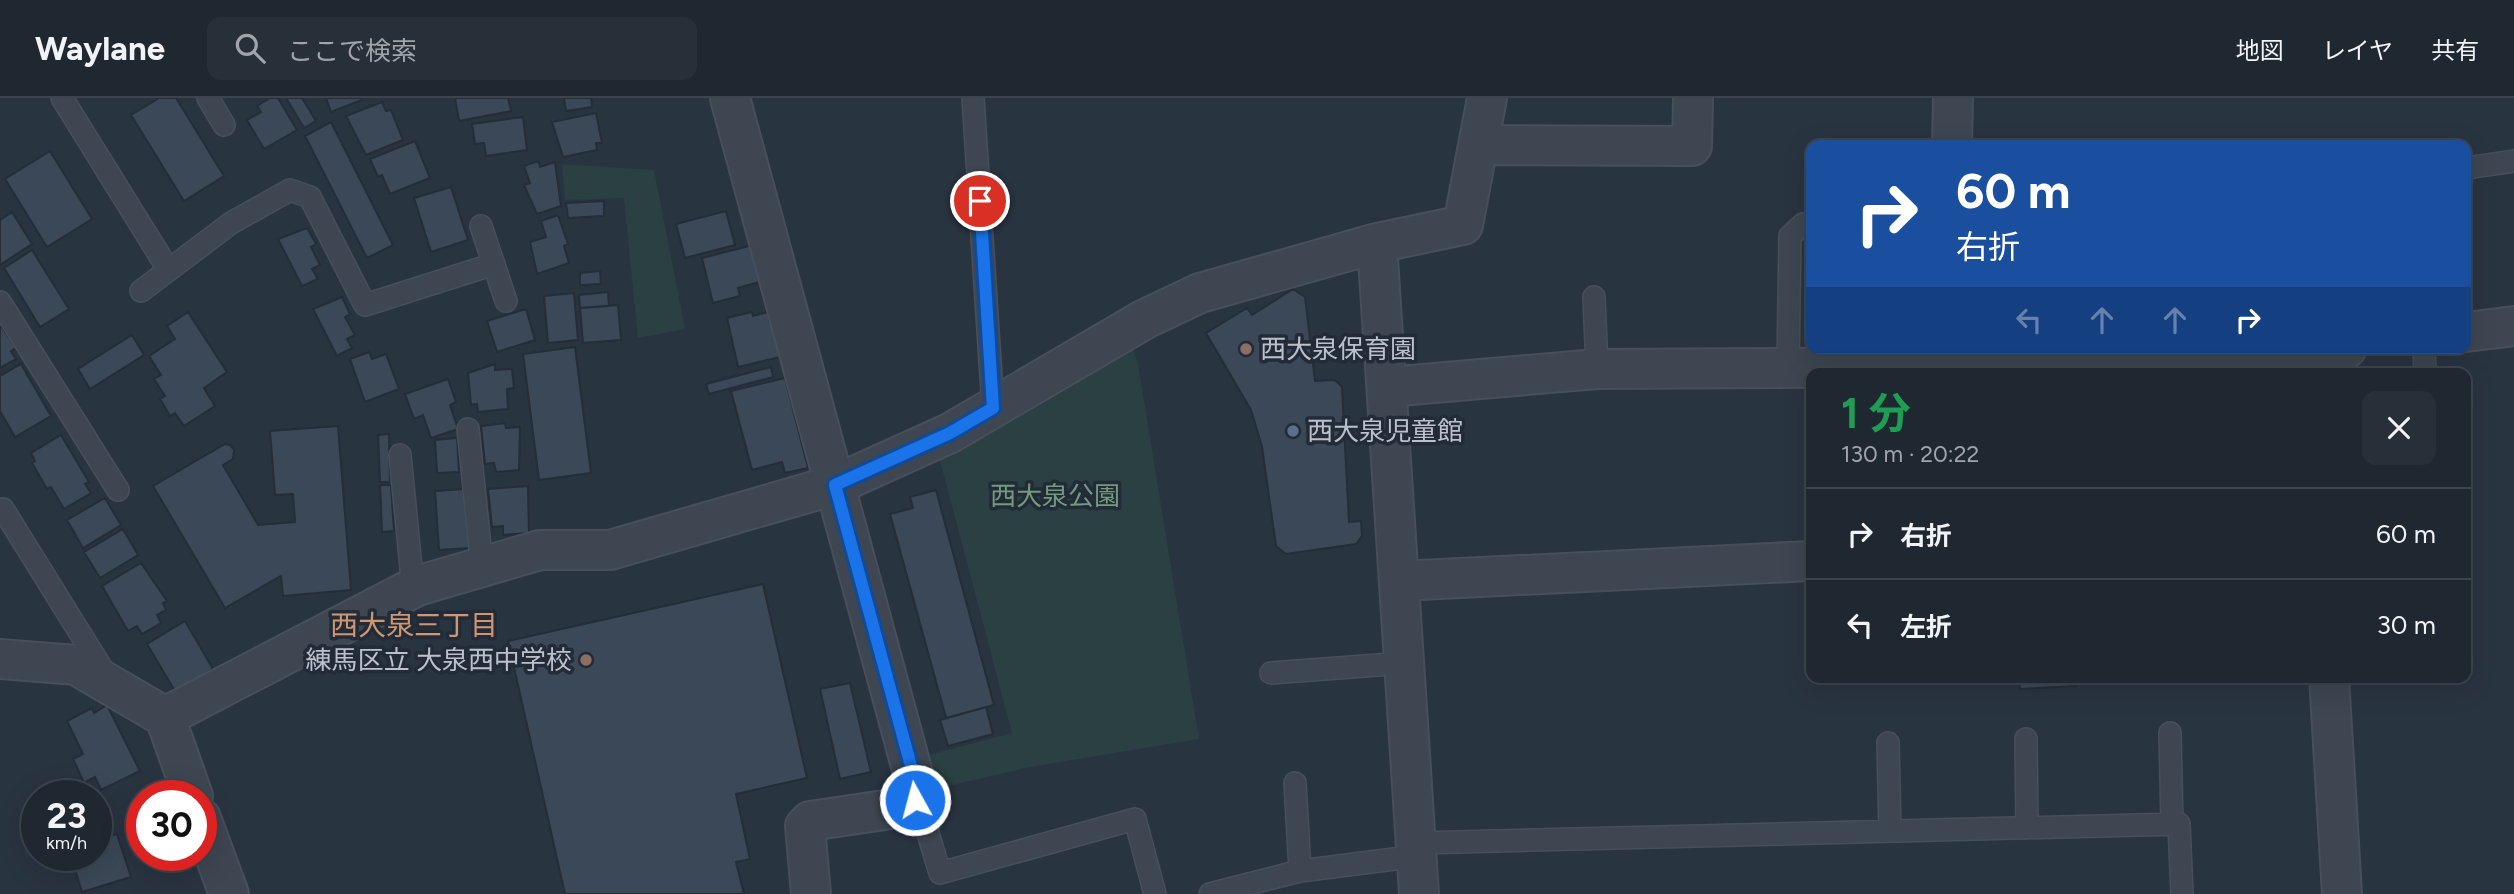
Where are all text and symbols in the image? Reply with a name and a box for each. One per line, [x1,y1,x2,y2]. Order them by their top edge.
search box [207,17,697,80]
text: Waylane [35,29,165,68]
icon: search [231,29,269,67]
text: ここで検索 [287,35,417,67]
text: 地図 [2236,36,2284,65]
text: レイヤ [2322,36,2393,65]
text: 共有 [2431,36,2479,65]
text: 60 m [1956,161,2071,220]
icon: right [1841,168,1932,259]
pin [950,171,1010,231]
icon: arrive [961,182,999,220]
text: 右折 [1956,228,2020,266]
icon: left [2010,301,2048,339]
icon: ahead [2083,301,2121,339]
icon: ahead [2156,301,2194,339]
icon: right [2229,301,2267,339]
place label: 西大泉保育園 [1260,333,1416,365]
marker: 西大泉保育園 [1238,341,1254,357]
text: 1 分 [1841,388,1911,439]
button: close [2362,391,2436,465]
place label: 西大泉児童館 [1307,415,1463,447]
marker: 西大泉児童館 [1285,423,1301,439]
text: 130 m · 20:22 [1841,440,1979,468]
park label: 西大泉公園 [990,480,1120,512]
icon: right [1841,515,1879,553]
text: 60 m [2376,518,2436,550]
text: 右折 [1900,520,1952,552]
icon: left [1841,606,1879,644]
district label: 西大泉三丁目 [330,608,498,642]
text: 30 m [2377,609,2436,641]
text: 左折 [1900,611,1952,643]
place label: 練馬区立 大泉西中学校 [306,644,572,676]
marker: 練馬区立 大泉西中学校 [578,652,594,668]
position arrow [878,763,952,837]
speed limit sign: 30 [126,780,217,871]
text: 23 [47,795,86,837]
text: km/h [46,832,87,854]

